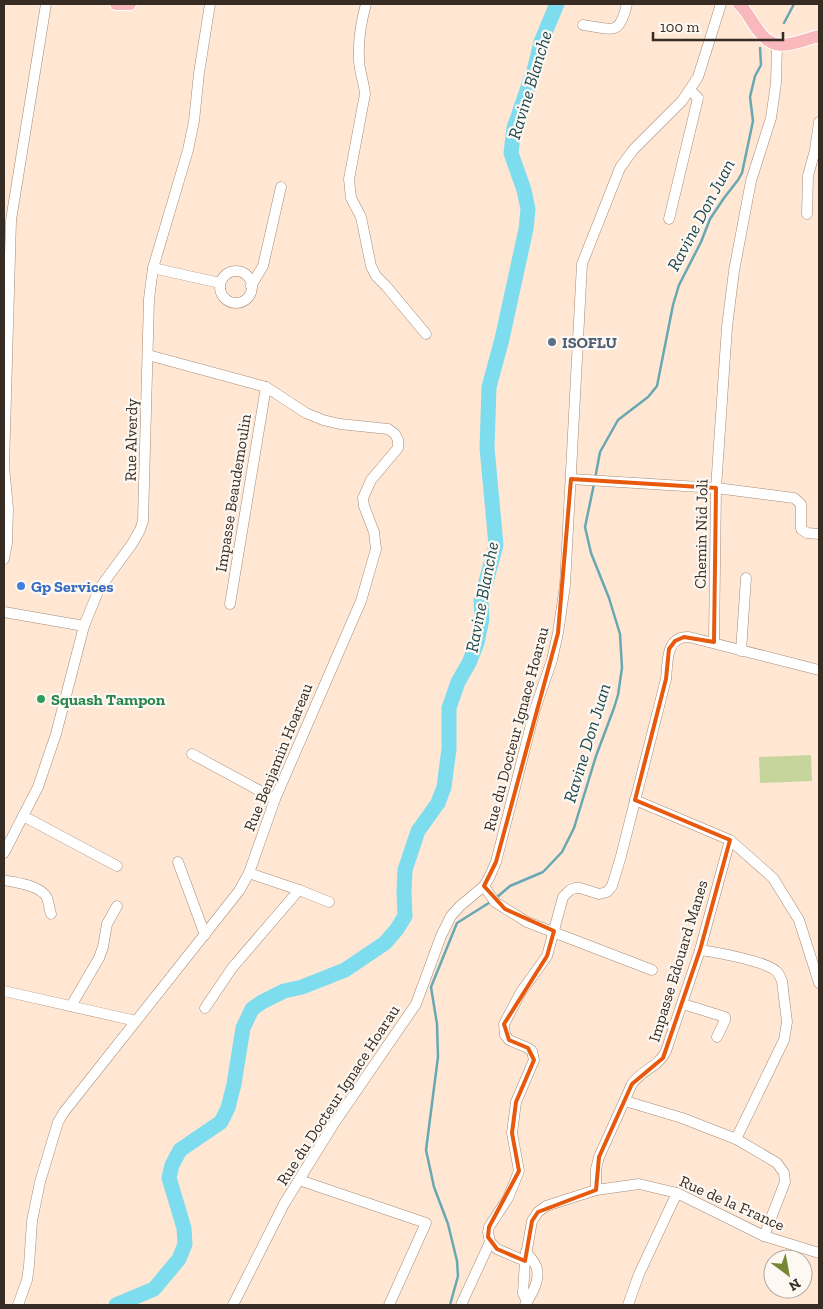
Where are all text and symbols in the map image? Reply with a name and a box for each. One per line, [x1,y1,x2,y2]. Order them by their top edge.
scale bar [653,10,783,42]
text: 100 m [660,18,699,36]
water label: Ravine Blanche [503,28,557,142]
water label: Ravine Don Juan [662,155,740,275]
place label: ISOFLU [562,333,617,352]
marker: ISOFLU [546,336,558,348]
street label: Rue Alverdy [121,398,141,482]
street label: Impasse Beaudemoulin [211,412,255,573]
street label: Chemin Nid Joli [691,478,711,589]
water label: Ravine Blanche [460,540,504,654]
place label: Gp Services [31,577,114,596]
marker: Gp Services [15,580,27,592]
street label: Rue du Docteur Ignace Hoarau [480,625,552,833]
street label: Rue Benjamin Hoareau [240,680,316,834]
water label: Ravine Don Juan [558,681,616,805]
place label: Squash Tampon [51,690,166,709]
marker: Squash Tampon [35,693,47,705]
street label: Impasse Edouard Manes [644,878,712,1044]
street label: Rue du Docteur Ignace Hoarau [273,1001,403,1189]
street label: Rue de la France [677,1171,787,1235]
north arrow [763,1249,813,1299]
text: N [785,1275,804,1295]

